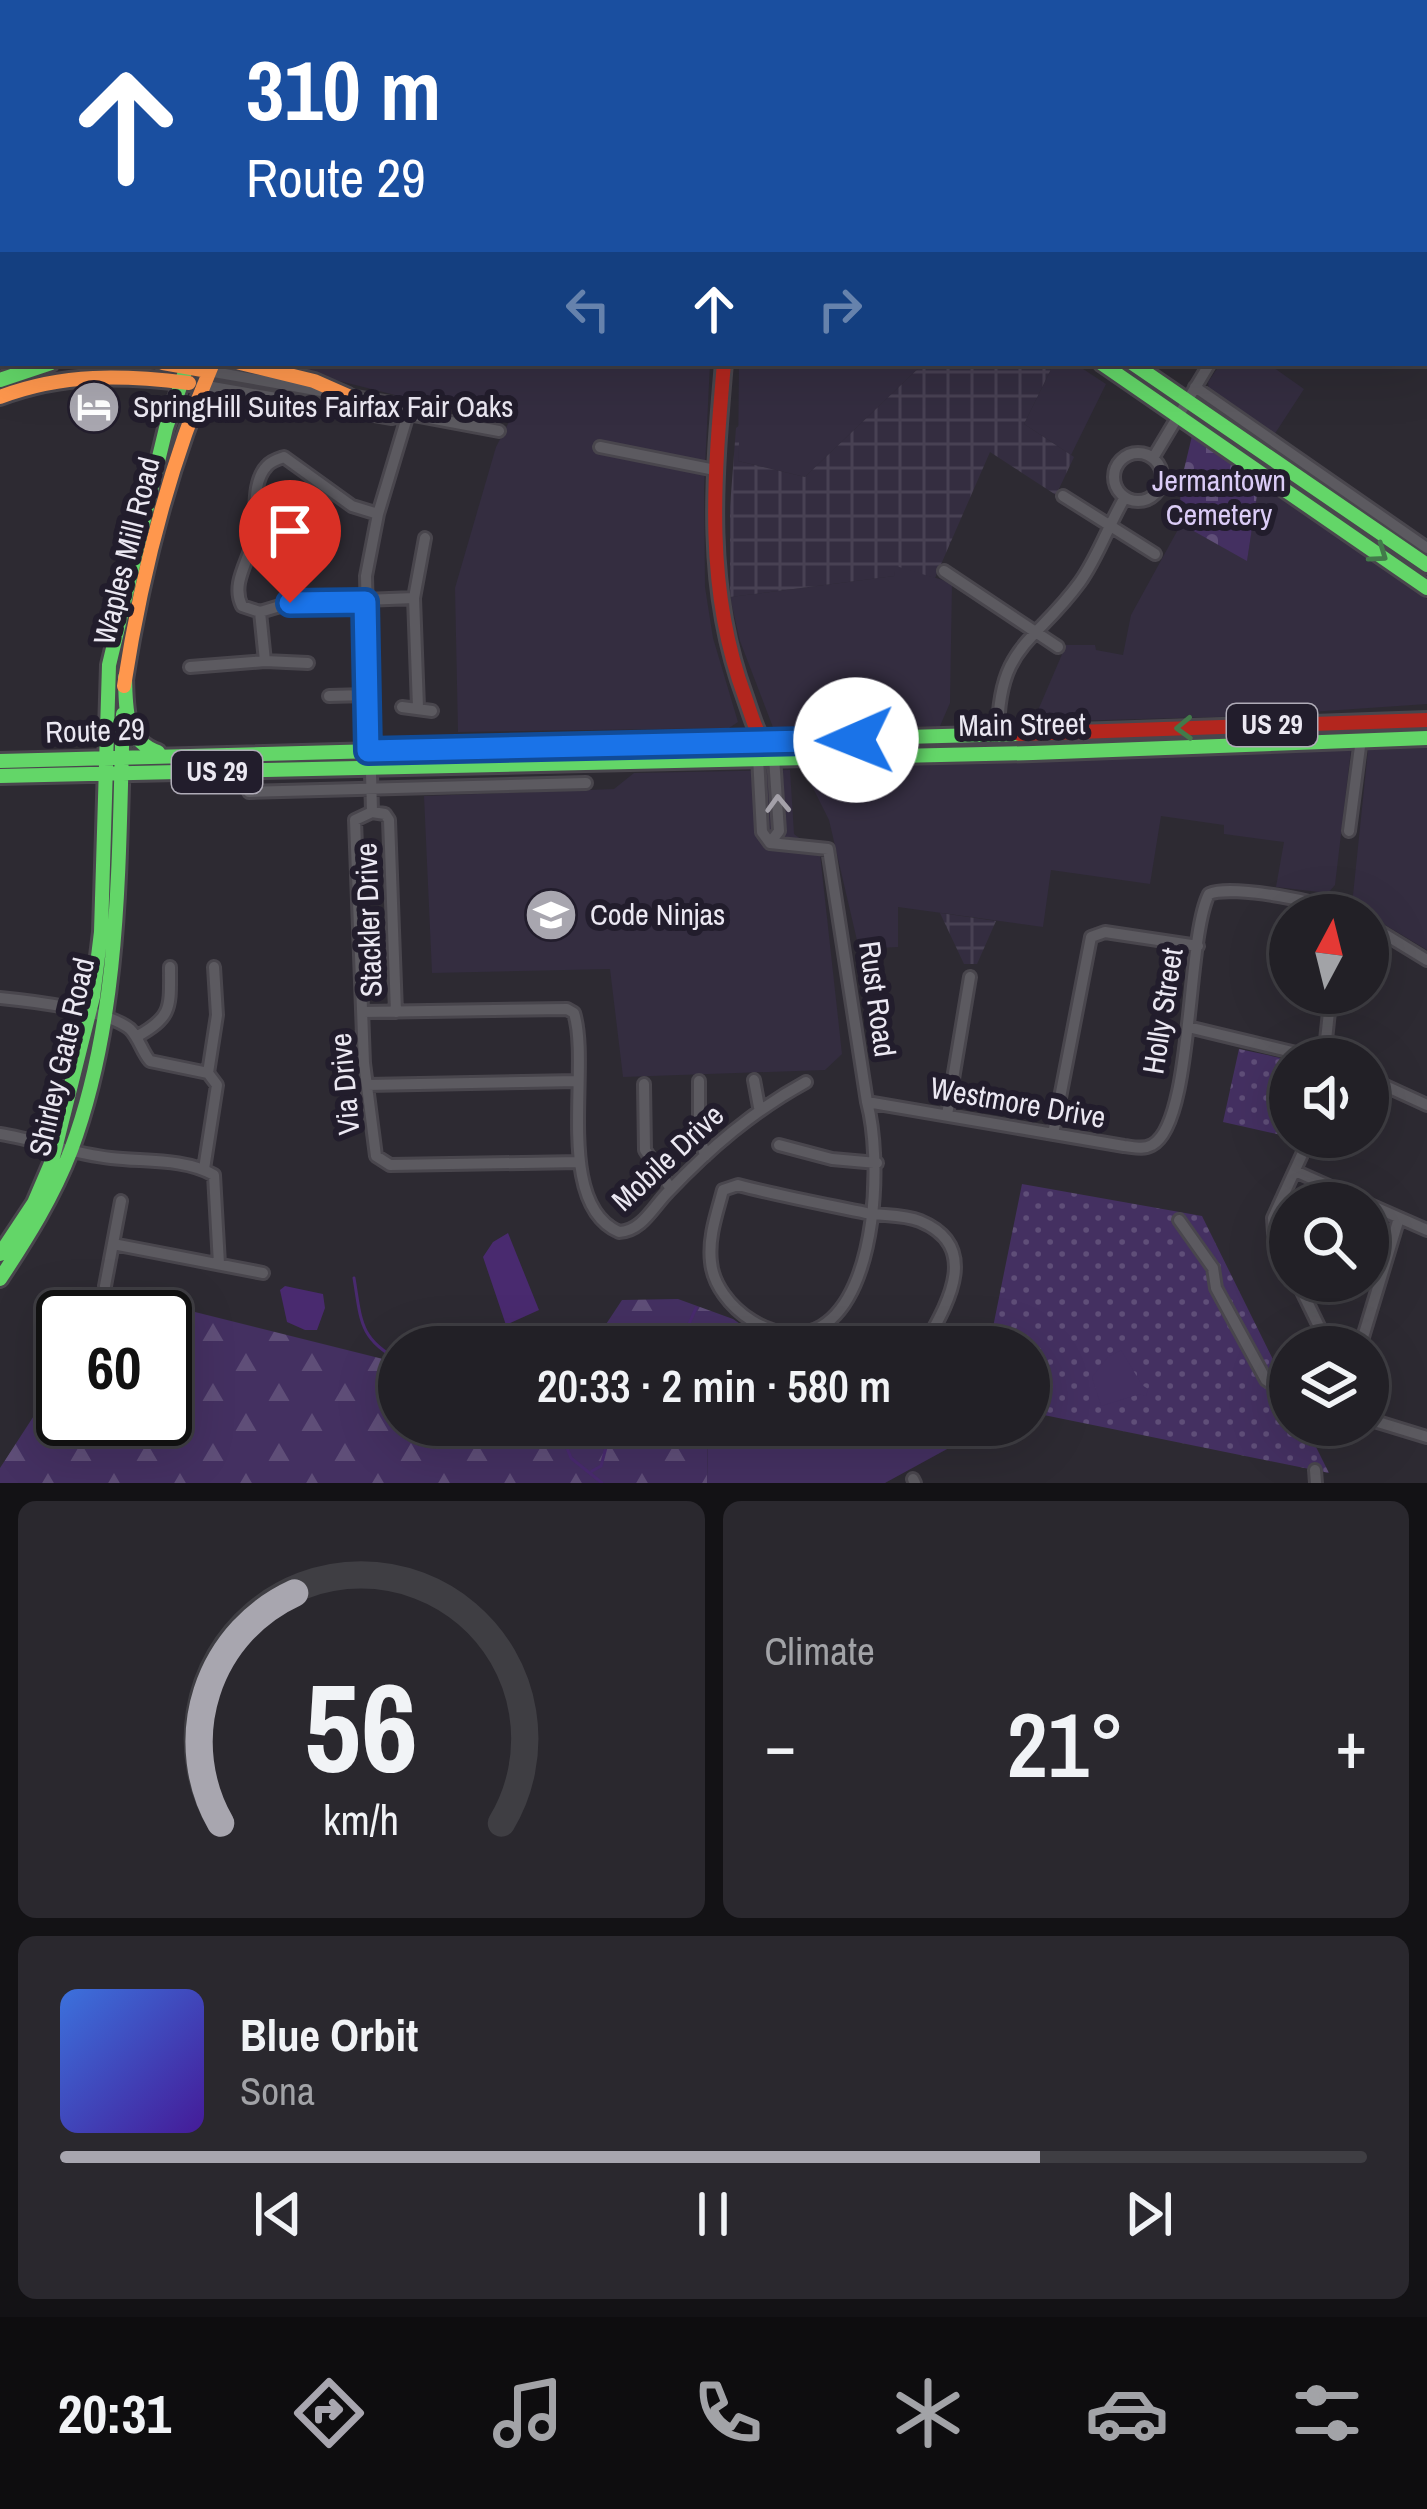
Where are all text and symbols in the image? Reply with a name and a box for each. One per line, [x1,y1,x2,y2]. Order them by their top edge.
text: 310 m [246,33,441,146]
icon: ahead [48,48,204,204]
text: Route 29 [246,141,426,214]
icon: left [555,276,621,342]
icon: ahead [681,276,747,342]
icon: right [807,276,873,342]
hotel icon: SpringHill Suites Fairfax Fair Oaks [66,379,122,435]
place label: SpringHill Suites Fairfax Fair Oaks [133,386,513,426]
street label: Waples Mill Road [83,453,169,649]
park label: Jermantown Cemetery [1152,460,1286,534]
pin [239,480,341,603]
icon: arrive [257,498,323,564]
one-way arrow [1366,540,1387,562]
position arrow [793,677,919,803]
street label: Main Street [958,703,1086,745]
road number: US 29 [1227,704,1317,746]
street label: Route 29 [44,708,146,752]
one-way arrow [1174,715,1193,741]
road number: US 29 [172,751,262,793]
one-way arrow [766,794,792,813]
street label: Stackler Drive [345,842,391,998]
school or university icon: Code Ninjas [523,887,579,943]
place label: Code Ninjas [590,894,725,934]
north arrow [1269,894,1389,1014]
map controls [1269,894,1389,1446]
street label: Rust Road [850,939,906,1059]
street label: Holly Street [1132,945,1192,1077]
street label: Shirley Gate Road [19,954,103,1160]
street label: Via Drive [320,1031,368,1137]
button: sound [1269,1038,1389,1158]
street label: Westmore Drive [927,1067,1109,1137]
street label: Mobile Drive [603,1095,732,1219]
button: search [1269,1182,1389,1302]
speed limit sign: 60 [36,1290,192,1446]
button: layers [1269,1326,1389,1446]
text: 20:33 · 2 min · 580 m [537,1355,891,1416]
text: Climate [765,1625,875,1677]
text: 56 [304,1643,418,1811]
text: 21° [1007,1684,1125,1805]
text: − [765,1700,796,1789]
text: + [1335,1700,1367,1789]
text: km/h [323,1790,399,1847]
text: Blue Orbit [240,2004,418,2065]
text: Sona [240,2065,315,2117]
icon: previous [245,2181,311,2247]
icon: pause [680,2181,746,2247]
icon: next [1116,2181,1182,2247]
icon: directions [287,2371,371,2455]
icon: music [486,2371,570,2455]
icon: phone [686,2371,770,2455]
icon: climate [886,2371,970,2455]
icon: car [1085,2371,1169,2455]
icon: filters [1285,2371,1369,2455]
text: 20:31 [58,2377,171,2450]

